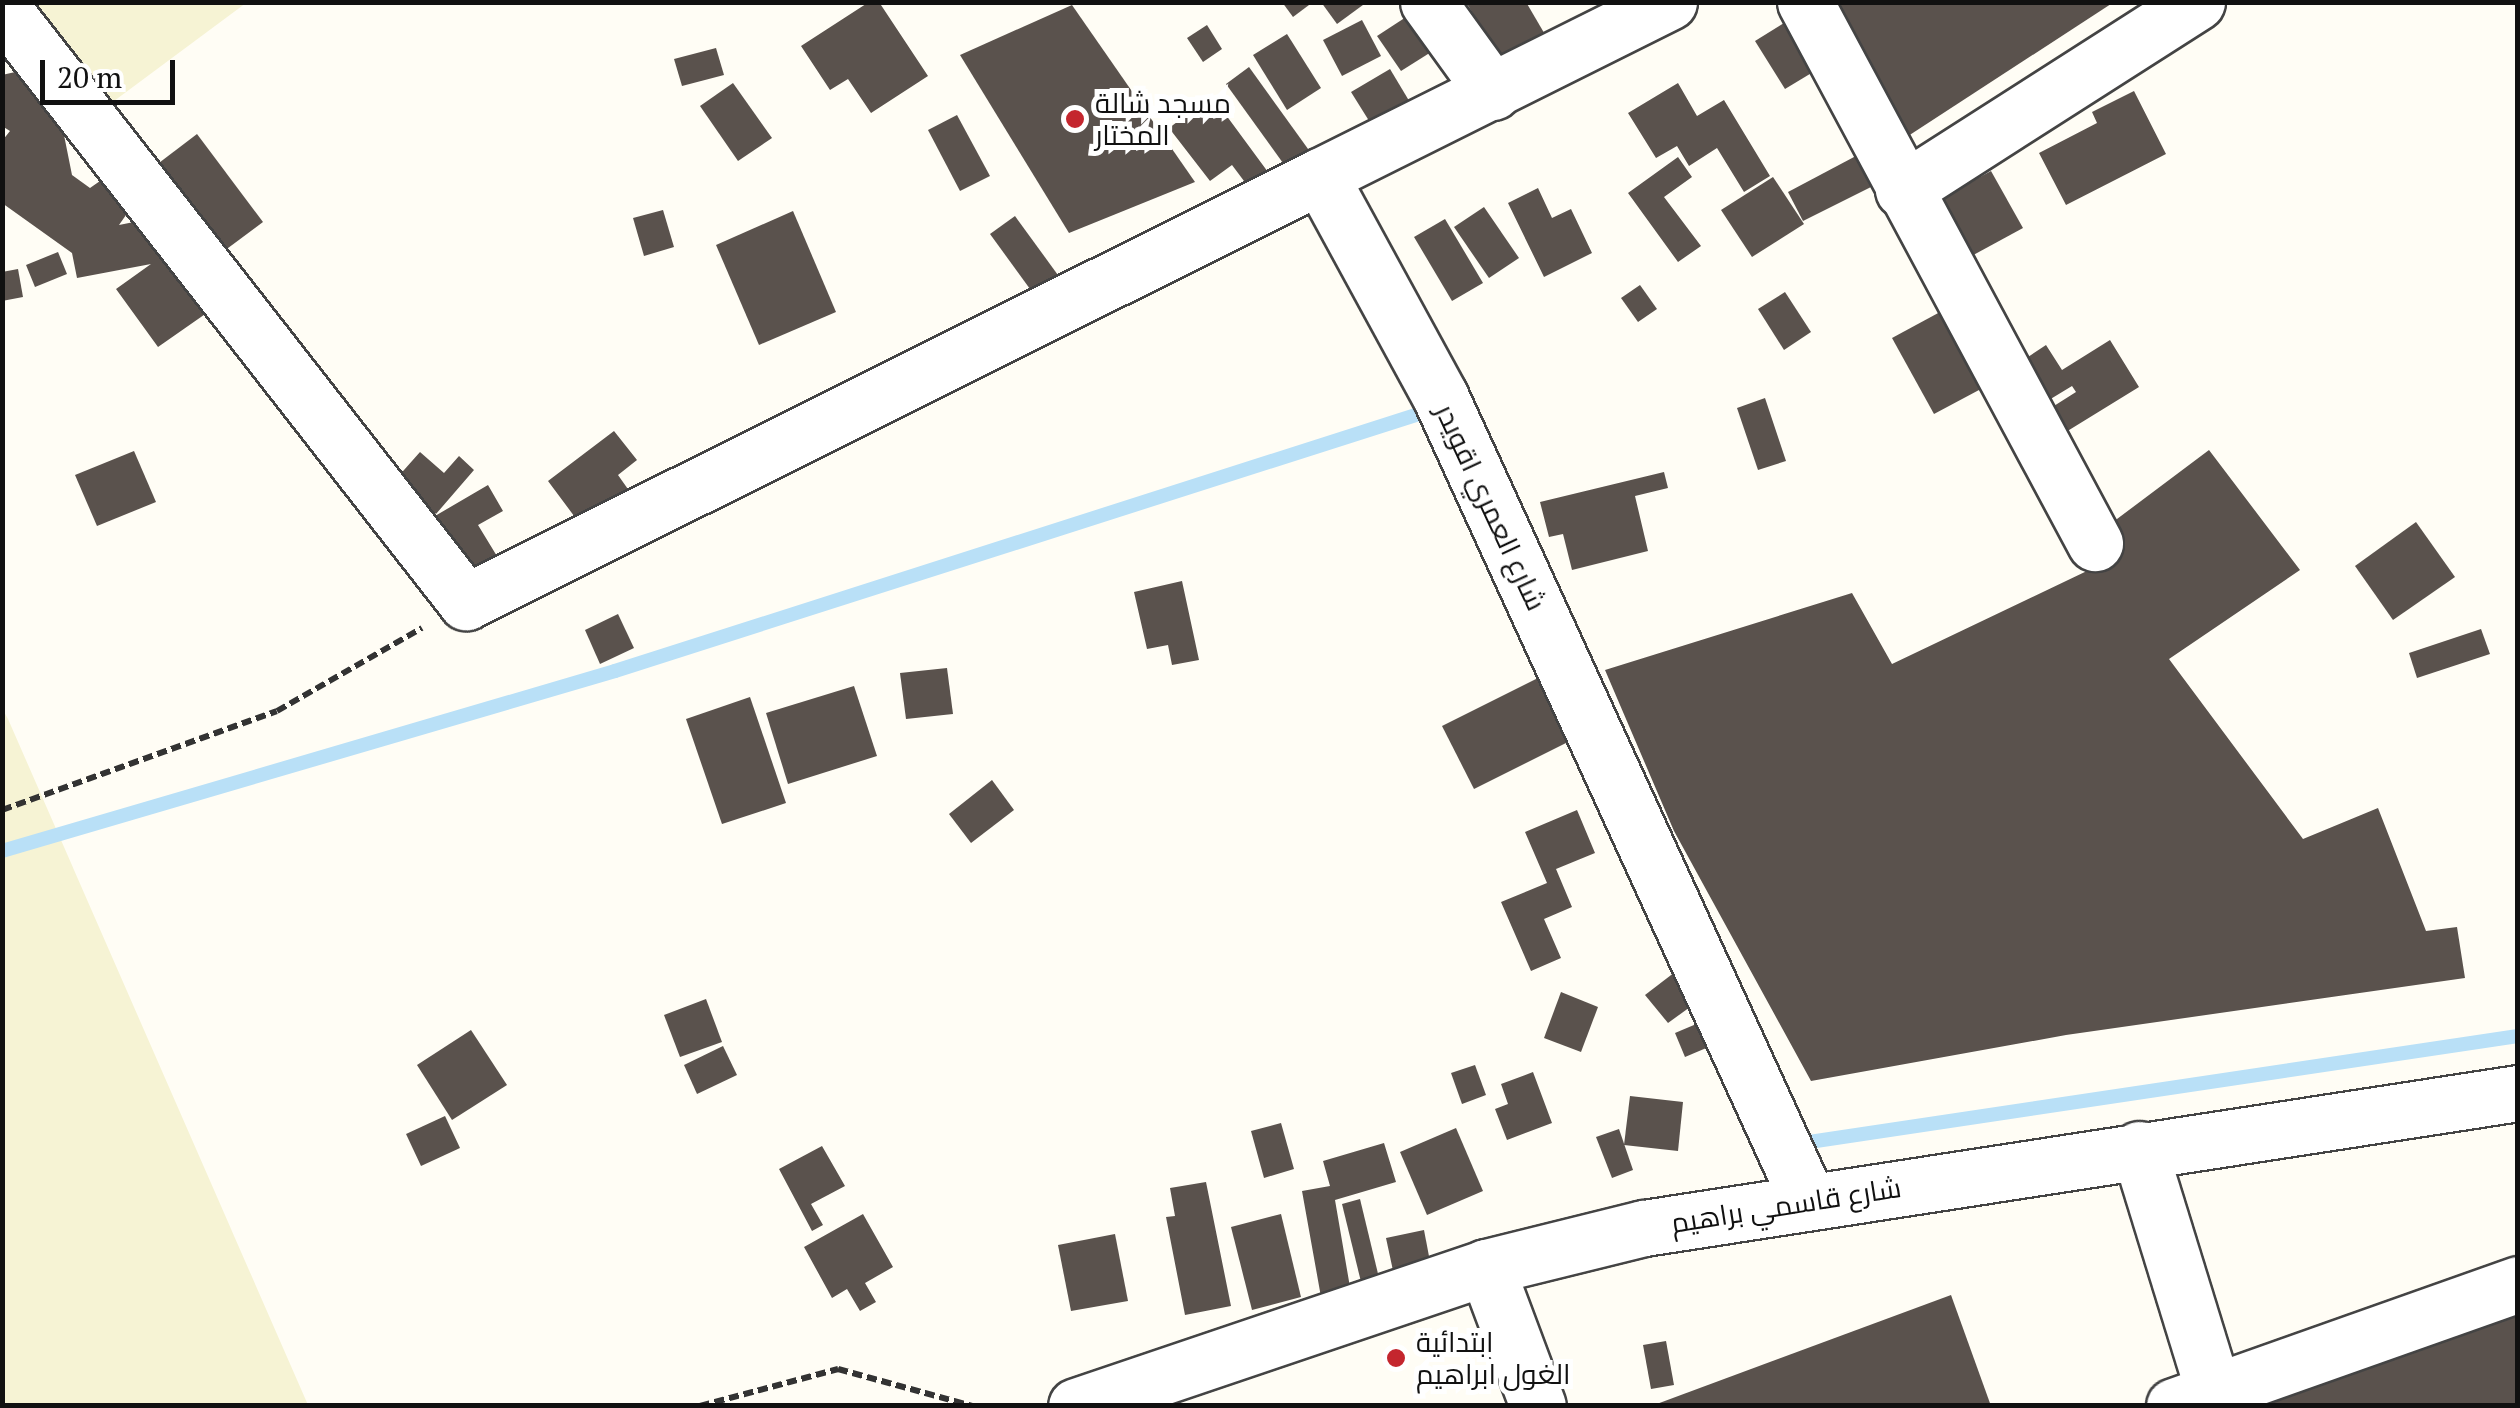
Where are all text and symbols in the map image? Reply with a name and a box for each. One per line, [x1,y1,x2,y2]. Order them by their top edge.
scale bar [45,40,180,102]
text: 20 m [57,57,122,97]
place label: مسجد شالة المختار [1095,86,1231,152]
marker: مسجد شالة المختار [1064,108,1086,130]
street label: شارع العمري اقويدر [1428,398,1554,616]
street label: شارع قاسمي براهيم [1669,1170,1903,1240]
place label: ابتدائية الغول ابراهيم [1416,1325,1571,1391]
marker: ابتدائية الغول ابراهيم [1385,1347,1407,1369]

